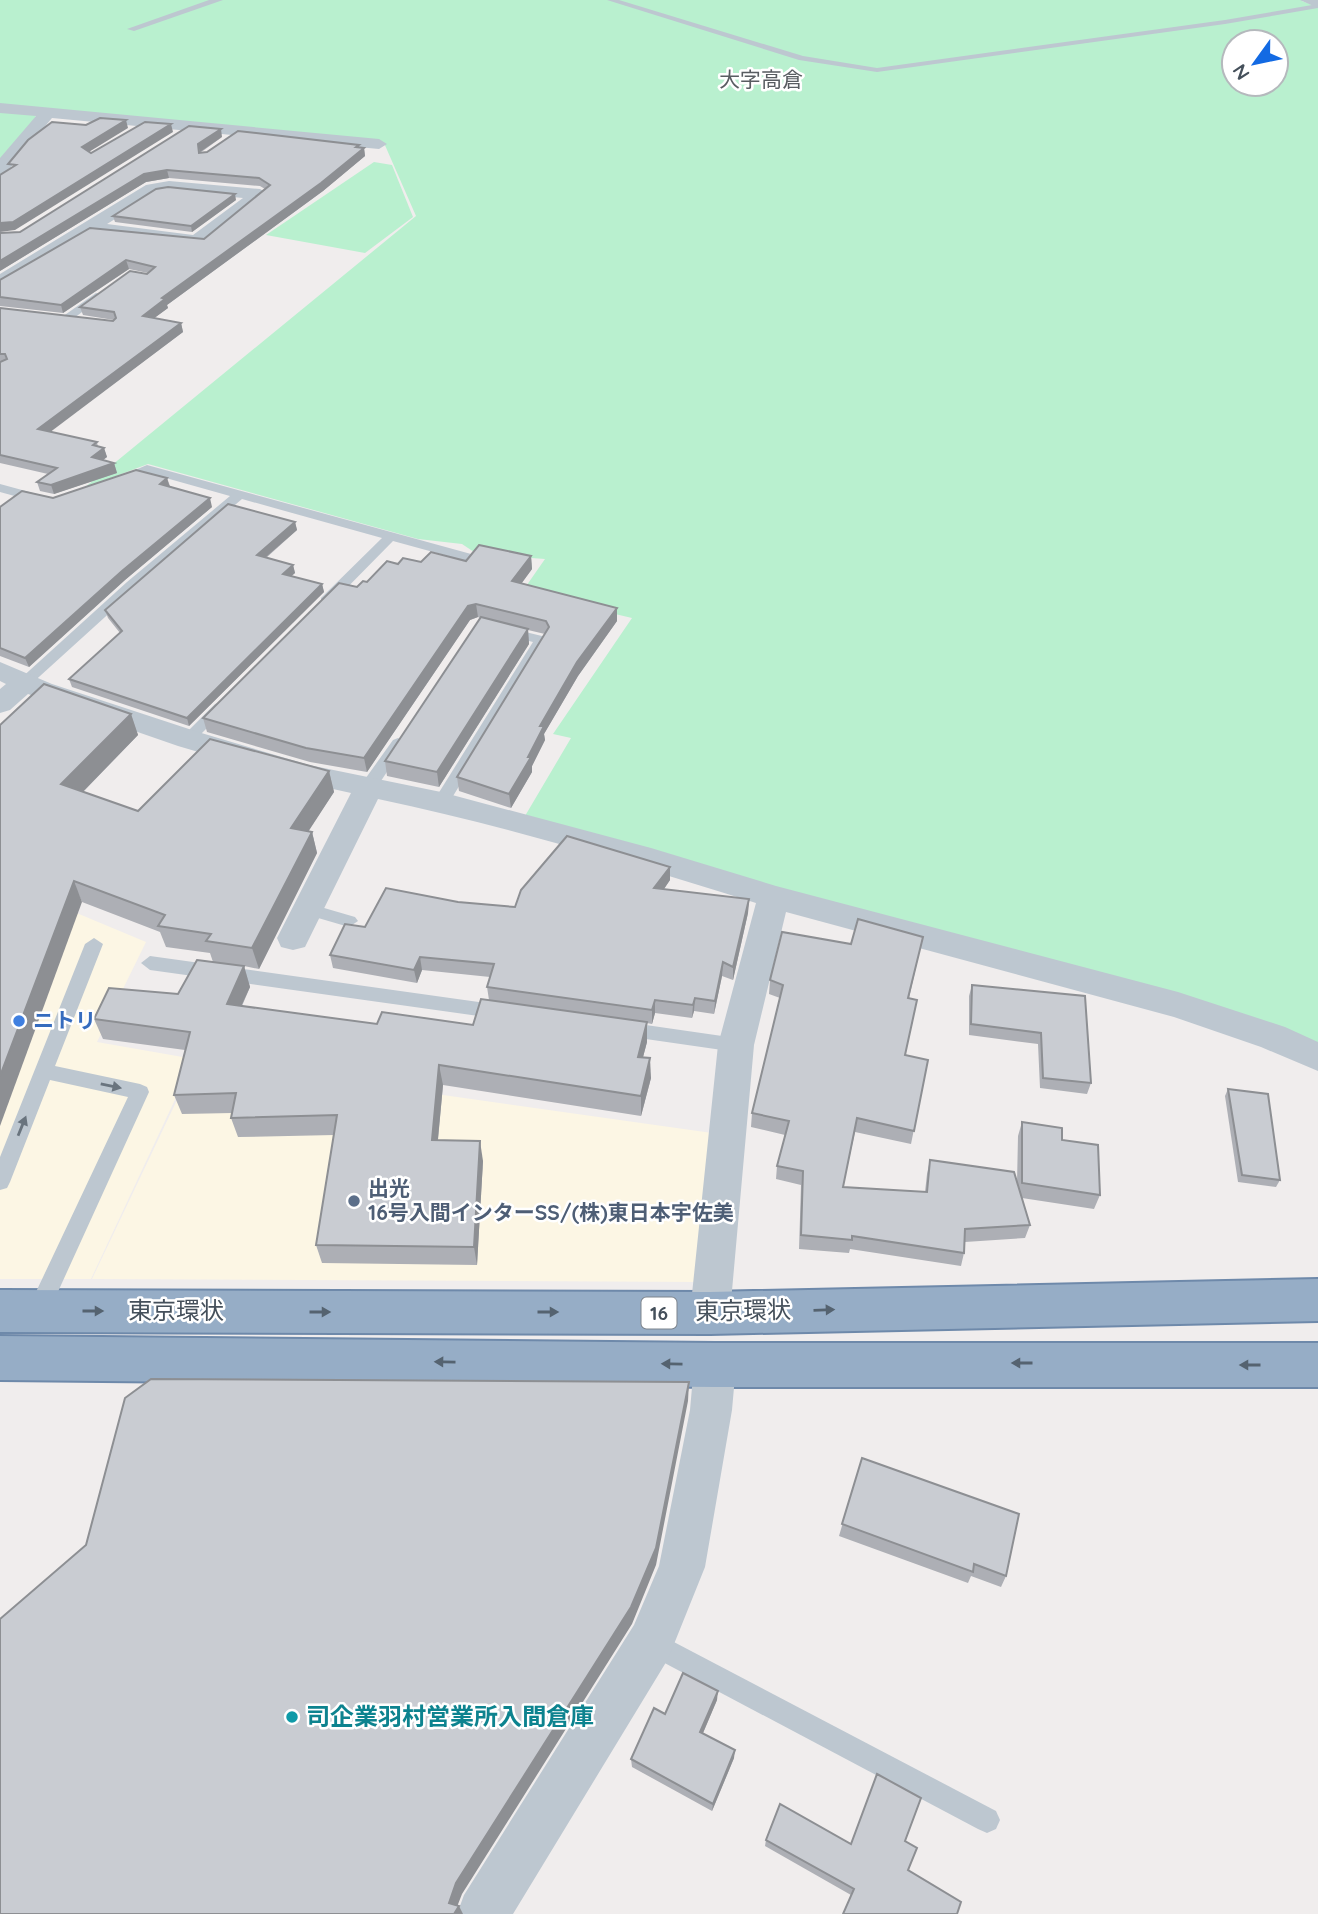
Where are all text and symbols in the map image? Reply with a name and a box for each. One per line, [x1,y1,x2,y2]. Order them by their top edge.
north arrow [1220,28,1290,98]
text: N [1227,60,1255,85]
district label: 大字高倉 [719,66,803,92]
place label: ニトリ [33,1007,96,1033]
marker: ニトリ [11,1013,27,1029]
one-way arrow [100,1080,122,1091]
one-way arrow [17,1116,28,1137]
place label: 出光 16号入間インターSS/(株)東日本宇佐美 [368,1175,734,1225]
marker: 出光 16号入間インターSS/(株)東日本宇佐美 [346,1193,362,1209]
street label: 東京環状 [695,1294,791,1326]
street label: 東京環状 [128,1295,224,1325]
road number: 16 [642,1298,676,1329]
one-way arrow [813,1304,835,1315]
one-way arrow [82,1305,104,1317]
one-way arrow [309,1306,331,1318]
one-way arrow [537,1306,559,1318]
one-way arrow [434,1356,456,1368]
one-way arrow [1011,1357,1033,1369]
one-way arrow [661,1359,683,1370]
one-way arrow [1239,1359,1261,1371]
place label: 司企業羽村営業所入間倉庫 [306,1701,594,1731]
marker: 司企業羽村営業所入間倉庫 [284,1709,300,1725]

